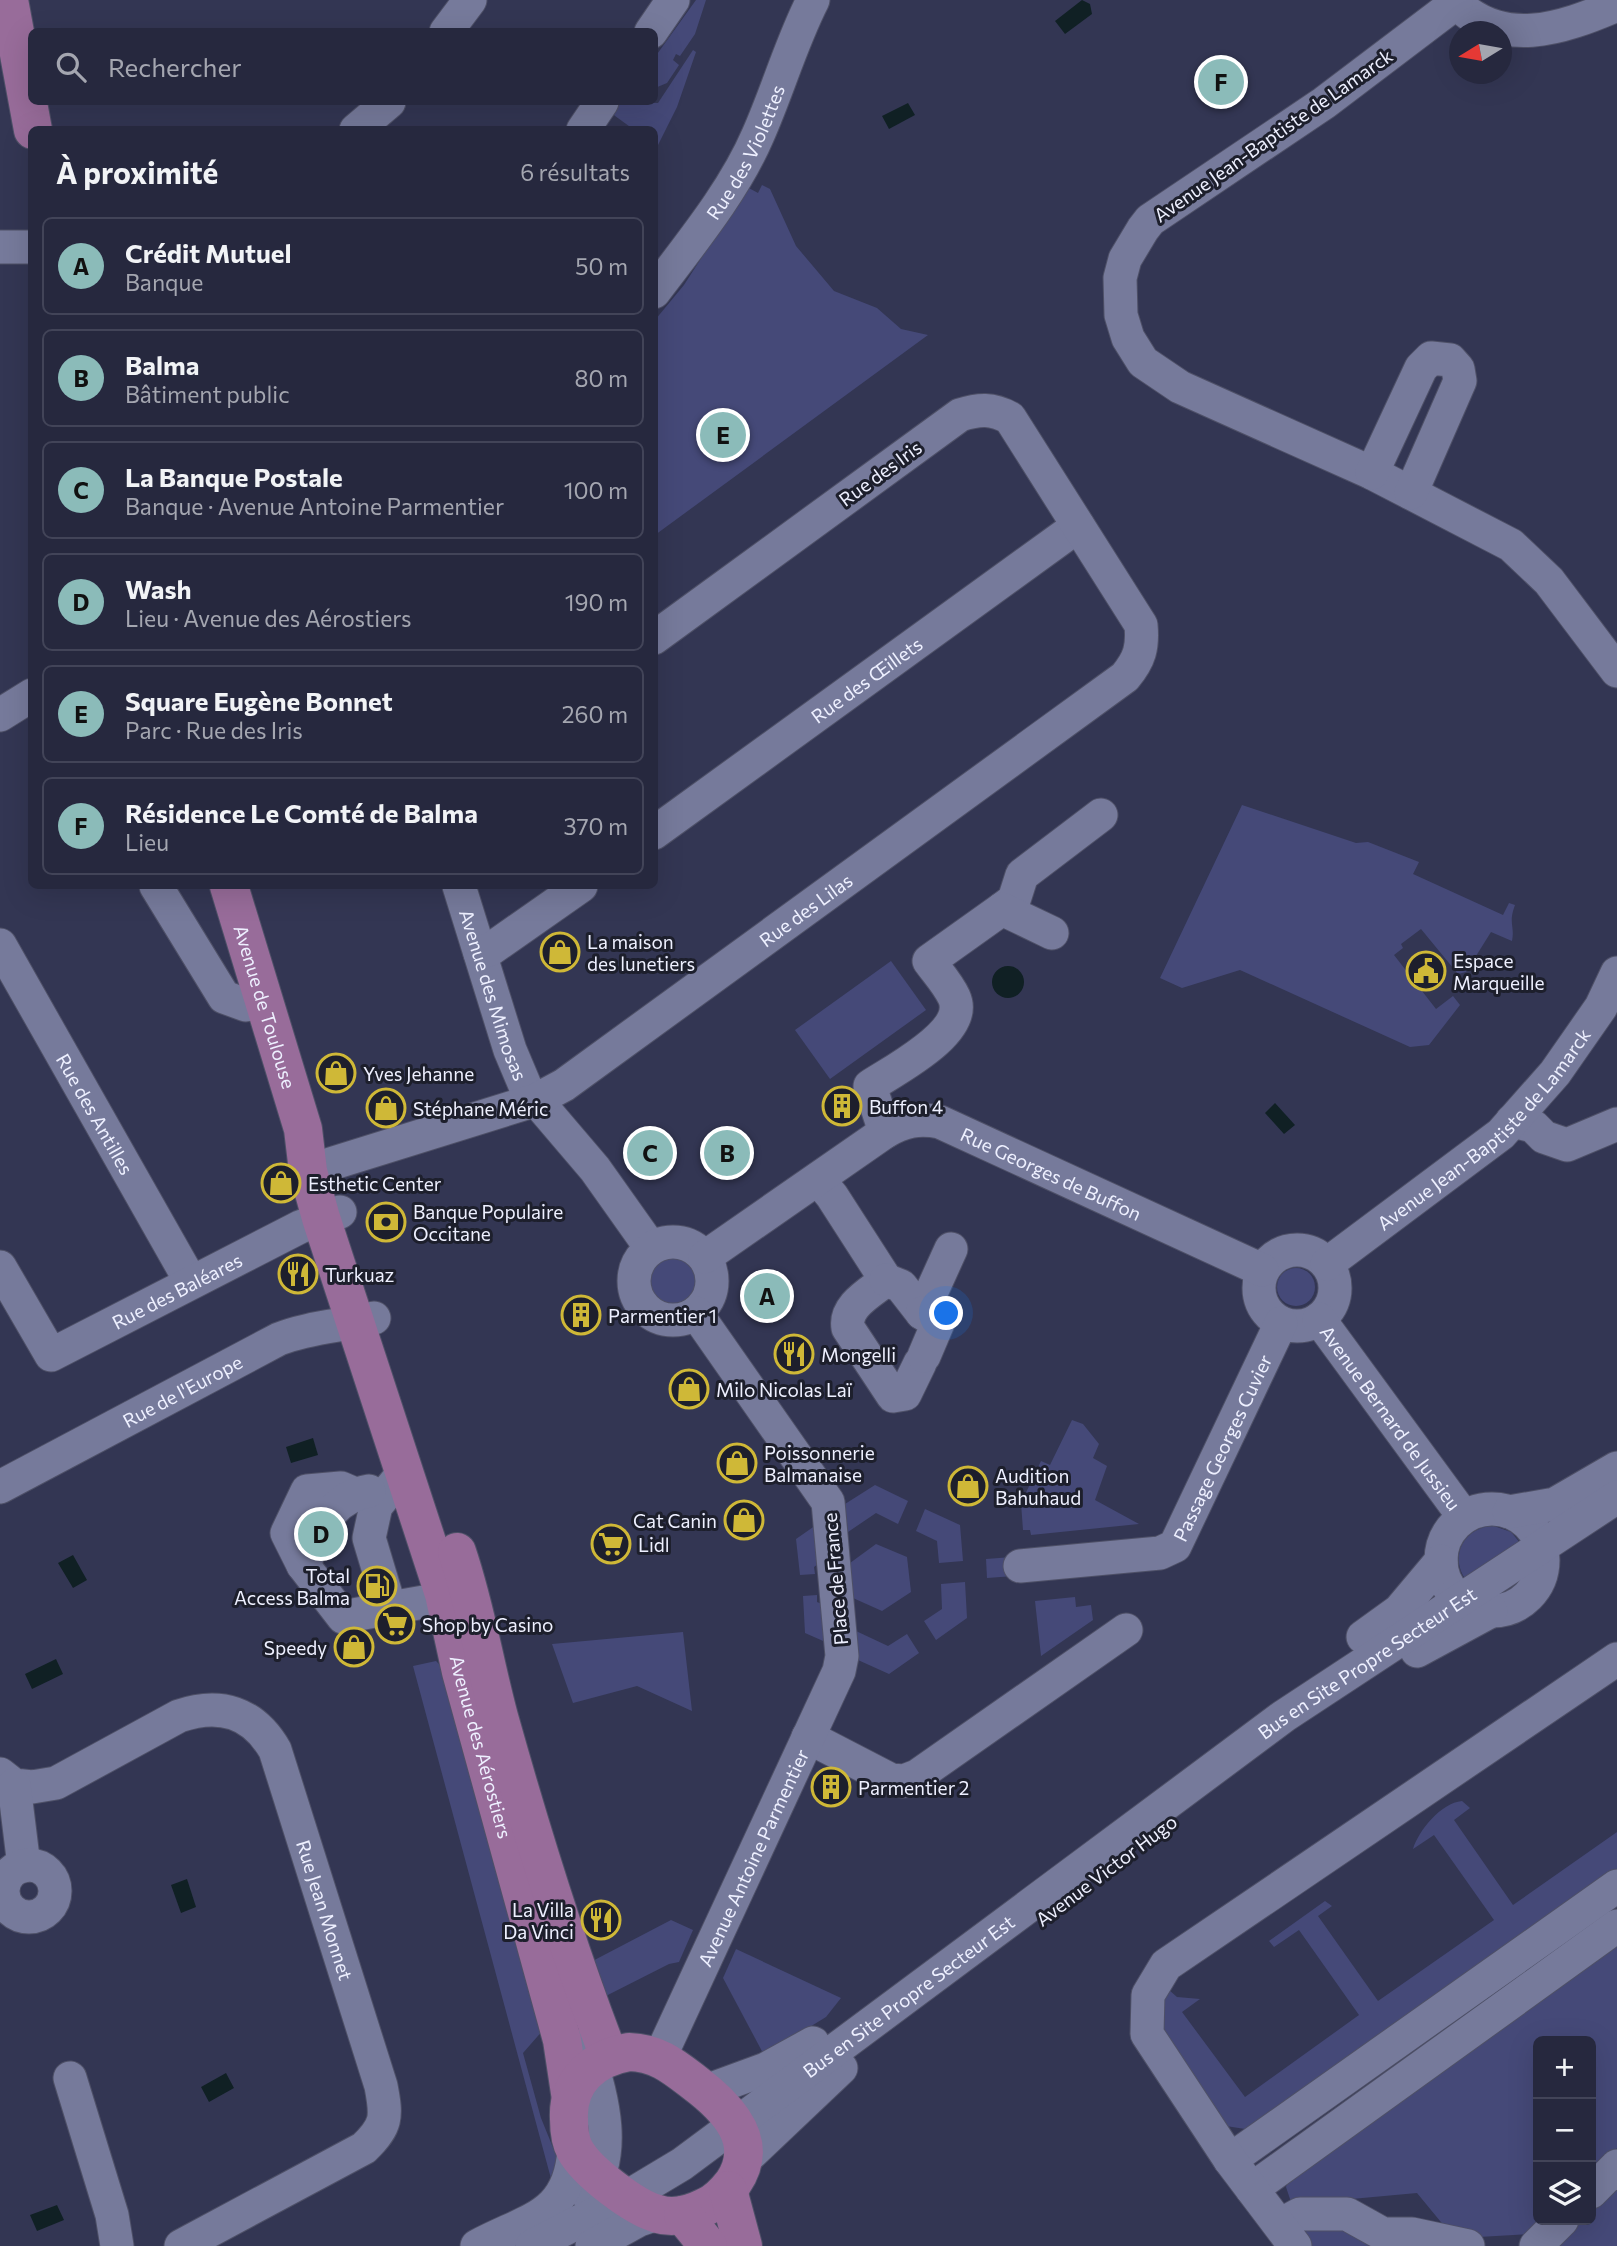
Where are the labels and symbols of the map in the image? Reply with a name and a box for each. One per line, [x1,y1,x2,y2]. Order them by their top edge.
north arrow [1449,21,1512,84]
street label: Avenue Jean-Baptiste de Lamarck [1149,44,1397,226]
pin: F [1198,56,1244,108]
street label: Rue des Violettes [701,81,789,224]
pin: E [700,409,746,461]
street label: Rue des Iris [834,435,926,511]
street label: Rue des Œillets [806,631,926,727]
street label: Rue des Lilas [754,868,856,951]
street label: Avenue des Mimosas [455,906,533,1083]
street label: Avenue de Toulouse [230,922,301,1091]
place label: La maison des lunetiers [587,930,695,975]
shop icon: La maison des lunetiers [539,931,581,973]
place label: Espace Marqueille [1453,949,1545,994]
public building icon: Espace Marqueille [1405,950,1447,992]
street label: Avenue Jean-Baptiste de Lamarck [1372,1023,1594,1234]
street label: Rue des Antilles [52,1049,139,1178]
shop icon: Yves Jehanne [315,1052,357,1094]
place label: Yves Jehanne [363,1062,474,1085]
building icon: Buffon 4 [821,1085,863,1127]
shop icon: Stéphane Méric [365,1087,407,1129]
place label: Buffon 4 [869,1095,943,1118]
place label: Stéphane Méric [413,1097,548,1120]
street label: Rue Georges de Buffon [957,1122,1145,1225]
pin: C [627,1127,673,1179]
pin: B [704,1127,750,1179]
shop icon: Esthetic Center [260,1162,302,1204]
place label: Esthetic Center [308,1172,442,1195]
place label: Banque Populaire Occitane [413,1200,563,1245]
bank icon: Banque Populaire Occitane [365,1201,407,1243]
street label: Rue des Baléares [108,1247,246,1333]
restaurant icon: Turkuaz [277,1253,319,1295]
place label: Turkuaz [325,1263,394,1286]
pin: A [744,1270,790,1322]
building icon: Parmentier 1 [560,1294,602,1336]
your location [929,1296,963,1330]
place label: Parmentier 1 [608,1304,717,1327]
street label: Avenue Bernard de Jussieu [1316,1321,1466,1514]
restaurant icon: Mongelli [773,1333,815,1375]
place label: Mongelli [821,1343,896,1366]
street label: Rue de l'Europe [118,1349,246,1432]
street label: Passage Georges Cuvier [1168,1350,1276,1545]
shop icon: Milo Nicolas Laï [668,1368,710,1410]
place label: Milo Nicolas Laï [716,1378,853,1401]
place label: Poissonnerie Balmanaise [764,1441,875,1486]
shop icon: Poissonnerie Balmanaise [716,1442,758,1484]
place label: Audition Bahuhaud [995,1464,1081,1509]
shop icon: Audition Bahuhaud [947,1465,989,1507]
shop icon: Cat Canin [723,1499,765,1541]
pin: D [298,1508,344,1560]
place label: Cat Canin [633,1509,717,1532]
street label: Place de France [818,1512,852,1646]
supermarket icon: Lidl [590,1523,632,1565]
place label: Lidl [638,1533,670,1556]
place label: Total Access Balma [234,1564,350,1609]
fuel station icon: Total Access Balma [356,1565,398,1607]
street label: Bus en Site Propre Secteur Est [1253,1581,1480,1743]
supermarket icon: Shop by Casino [374,1603,416,1645]
place label: Shop by Casino [422,1613,553,1636]
shop icon: Speedy [333,1626,375,1668]
place label: Speedy [264,1636,327,1659]
street label: Avenue des Aérostiers [446,1653,518,1841]
street label: Avenue Antoine Parmentier [692,1745,813,1970]
building icon: Parmentier 2 [810,1766,852,1808]
place label: Parmentier 2 [858,1776,969,1799]
street label: Avenue Victor Hugo [1031,1809,1181,1931]
street label: Rue Jean Monnet [293,1837,358,1983]
place label: La Villa Da Vinci [503,1898,574,1943]
restaurant icon: La Villa Da Vinci [580,1899,622,1941]
street label: Bus en Site Propre Secteur Est [798,1909,1019,2082]

